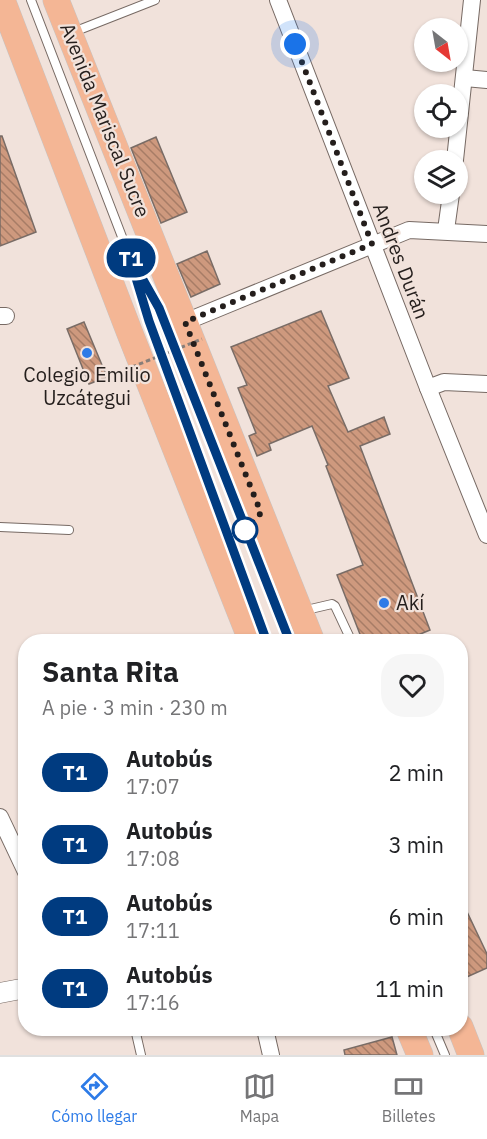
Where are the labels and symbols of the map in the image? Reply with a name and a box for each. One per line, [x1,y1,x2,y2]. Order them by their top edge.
north arrow [414,18,468,72]
street label: Avenida Mariscal Sucre [54,19,157,221]
your location [280,29,310,59]
street label: Andres Durán [367,199,436,323]
line badge: T1 [104,238,158,278]
marker: Colegio Emilio Uzcátegui [80,346,94,360]
place label: Colegio Emilio Uzcátegui [23,361,151,411]
unlabelled marker [232,517,258,543]
place label: Akí [396,589,424,616]
marker: Akí [377,596,391,610]

